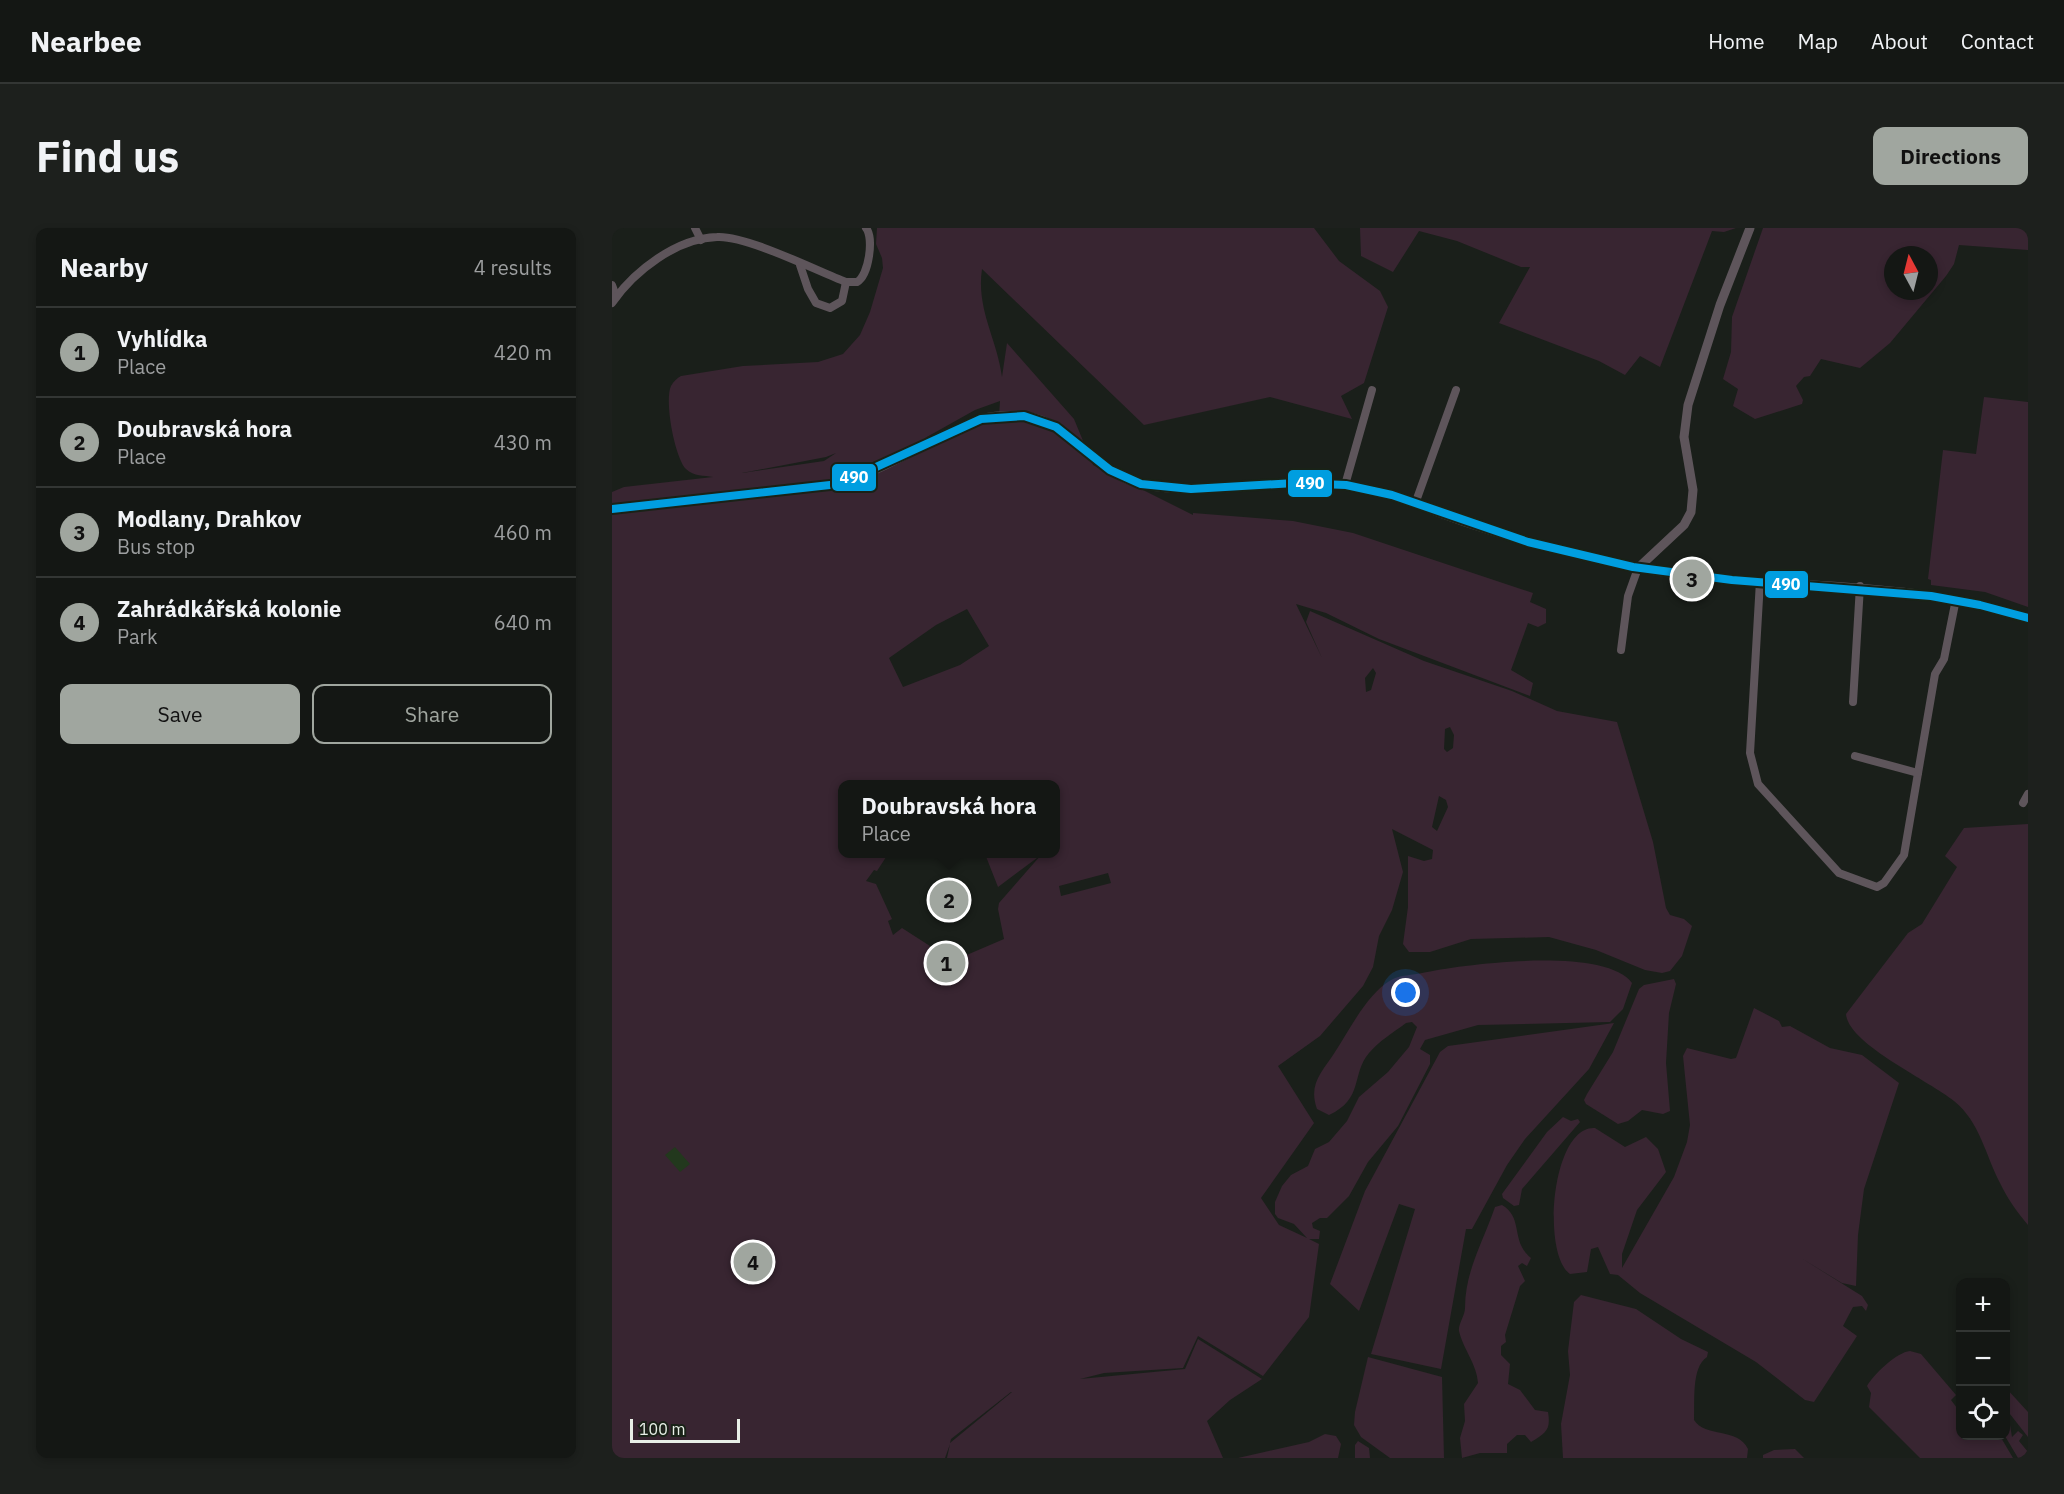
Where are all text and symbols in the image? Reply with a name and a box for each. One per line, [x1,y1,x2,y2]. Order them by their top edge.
text: Nearbee [30,23,142,60]
text: Home [1708,27,1765,55]
text: Map [1798,27,1838,55]
text: About [1871,27,1928,55]
text: Contact [1961,27,2034,55]
button: Directions [1873,127,2028,185]
text: Find us [36,129,179,184]
north arrow [1884,246,1938,300]
text: Nearby [60,250,148,284]
text: 4 results [474,254,552,281]
text: Vyhlídka [117,324,208,353]
text: 1 [74,339,86,366]
text: 420 m [494,339,552,366]
text: Place [117,353,166,380]
text: Doubravská hora [117,414,292,443]
text: 2 [74,429,86,456]
text: 430 m [494,429,552,456]
text: Place [117,443,166,470]
line badge: 490 [831,463,877,492]
text: 490 [840,467,869,487]
line badge: 490 [1287,469,1333,498]
text: 490 [1296,473,1325,493]
text: Modlany, Drahkov [117,504,301,533]
text: 3 [74,519,86,546]
text: 460 m [494,519,552,546]
text: Bus stop [117,533,195,560]
pin: 3 [1672,556,1712,602]
line badge: 490 [1764,570,1809,599]
text: 490 [1772,574,1801,594]
text: Zahrádkářská kolonie [117,594,341,623]
text: 4 [74,609,86,636]
text: 640 m [494,609,552,636]
text: Park [117,623,157,650]
button: Save [60,684,300,744]
button: Share [312,684,552,744]
popup [838,780,1060,858]
text: Doubravská hora [861,791,1037,820]
text: Place [861,820,911,847]
pin: 2 [930,878,968,922]
pin: 1 [926,940,966,986]
your location [1391,978,1420,1007]
pin: 4 [734,1240,772,1284]
map controls [1956,1278,2010,1440]
button: + [1956,1278,2010,1332]
button: − [1956,1332,2010,1386]
button: locate [1956,1386,2010,1440]
scale bar [630,1416,740,1444]
text: 100 m [639,1419,686,1439]

